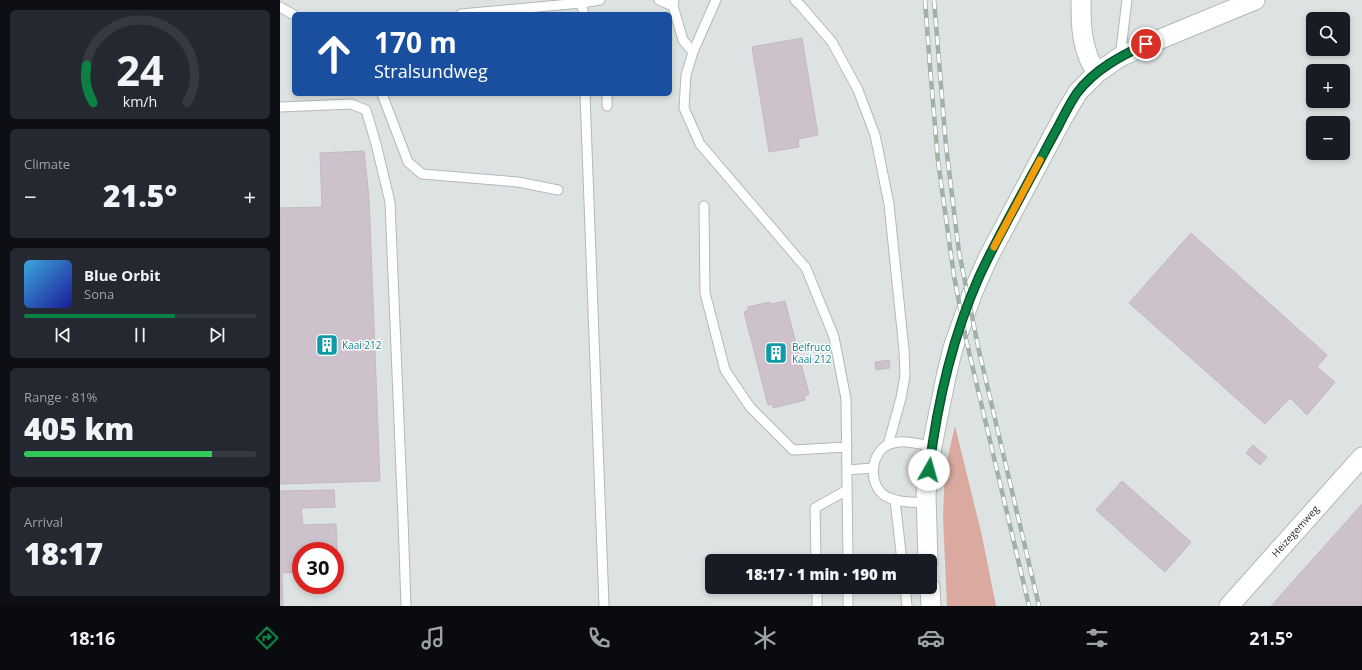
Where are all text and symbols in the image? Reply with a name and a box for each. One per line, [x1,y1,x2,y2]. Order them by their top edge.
map controls [1306,12,1350,160]
button: search [1306,12,1350,56]
text: 170 m [374,23,457,61]
pin [1129,27,1163,61]
icon: ahead [308,28,360,80]
icon: arrive [1135,33,1157,55]
text: 24 [116,41,164,97]
text: Stralsundweg [374,59,488,83]
button: + [1306,64,1350,108]
text: km/h [123,91,157,110]
button: − [1306,116,1350,160]
text: Climate [24,155,70,173]
text: 21.5° [103,175,177,216]
text: − [24,181,37,211]
text: + [243,181,256,211]
text: Blue Orbit [84,265,161,285]
text: Sona [84,285,114,303]
icon: previous [52,324,74,346]
icon: pause [129,324,151,346]
icon: next [206,324,228,346]
building icon: Kaai 212 [314,332,340,358]
place label: Kaai 212 [342,338,382,352]
building icon: Belfruco Kaai 212 [763,340,789,366]
place label: Belfruco Kaai 212 [792,340,832,366]
text: Range · 81% [24,388,97,406]
text: 405 km [24,408,134,449]
position arrow [908,449,950,491]
street label: Heizegemweg [1268,502,1322,560]
text: Arrival [24,513,63,531]
text: 18:17 [24,533,103,574]
speed limit sign: 30 [292,542,344,594]
text: 18:17 · 1 min · 190 m [745,564,897,584]
icon: directions [253,624,281,652]
icon: music [419,624,447,652]
icon: phone [585,624,613,652]
icon: climate [751,624,779,652]
icon: car [917,624,945,652]
icon: filters [1083,624,1111,652]
text: 18:16 [69,626,115,650]
text: 21.5° [1249,626,1293,650]

